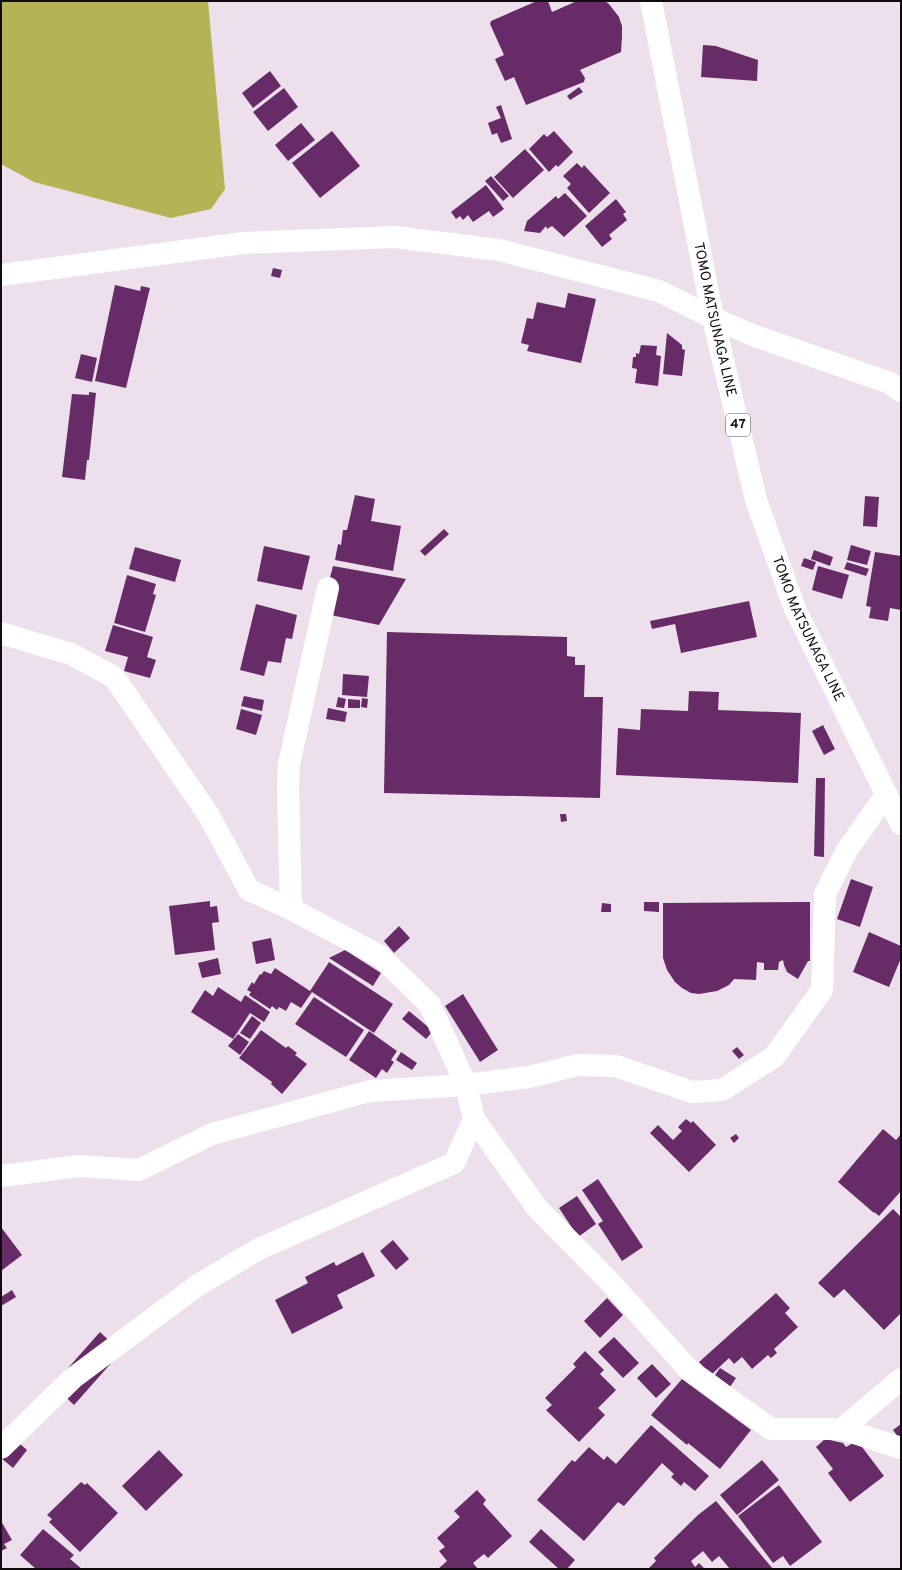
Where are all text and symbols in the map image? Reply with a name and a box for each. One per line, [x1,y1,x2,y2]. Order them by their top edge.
street label: TOMO MATSUNAGA LINE [690,241,740,399]
road number: 47 [726,414,750,436]
street label: TOMO MATSUNAGA LINE [768,554,848,704]

